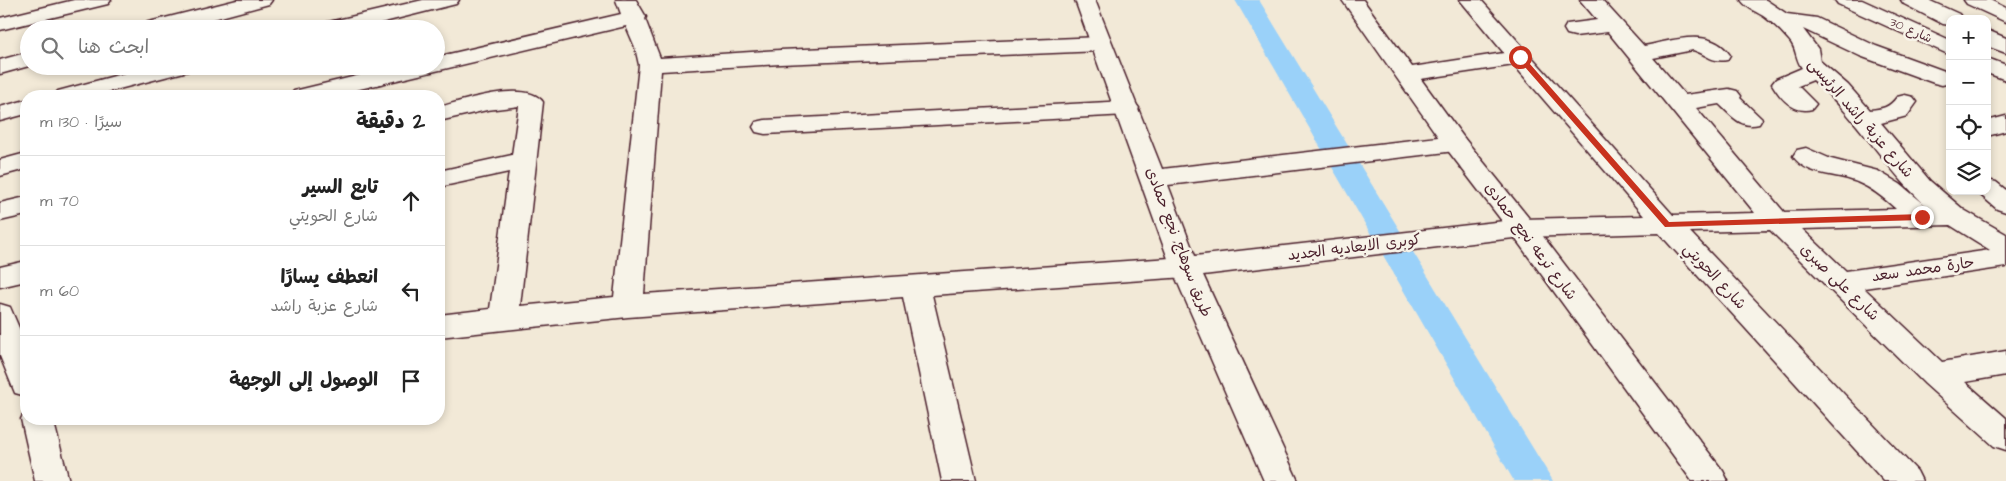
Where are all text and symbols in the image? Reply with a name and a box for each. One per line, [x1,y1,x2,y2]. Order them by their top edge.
street label: شارع 30 [1887,14,1935,47]
map controls [1946,15,1991,195]
button: + [1946,15,1991,60]
search box [20,20,445,75]
icon: search [38,34,66,62]
text: ابحث هنا [78,34,149,61]
route start [1509,46,1532,69]
street label: شارع عزبة راشد الرئيسى [1803,54,1918,182]
button: − [1946,60,1991,105]
button: locate [1946,105,1991,150]
text: 2 دقيقة [356,107,425,136]
text: سيرًا · 130 m [40,111,122,133]
button: layers [1946,150,1991,195]
street label: طريق سوهاج, نجع حمادى [1140,164,1217,320]
text: تابع السير [303,174,378,201]
street label: شارع ترعه نجع حمادى [1479,178,1582,304]
icon: ahead [397,187,425,215]
text: 70 m [40,190,79,212]
text: شارع الحويتي [289,205,378,227]
route end [1911,206,1934,229]
street label: كوبرى الابعاديه الجديد [1286,229,1422,266]
street label: شارع الحويتي [1677,239,1751,315]
street label: شارع على صبرى [1795,239,1884,326]
street label: حارة محمد سعد [1870,252,1976,287]
text: انعطف يسارًا [281,264,378,291]
icon: left [397,277,425,305]
text: 60 m [40,280,79,302]
text: شارع عزبة راشد [271,295,378,317]
text: الوصول إلى الوجهة [229,367,378,394]
icon: arrive [397,367,425,395]

